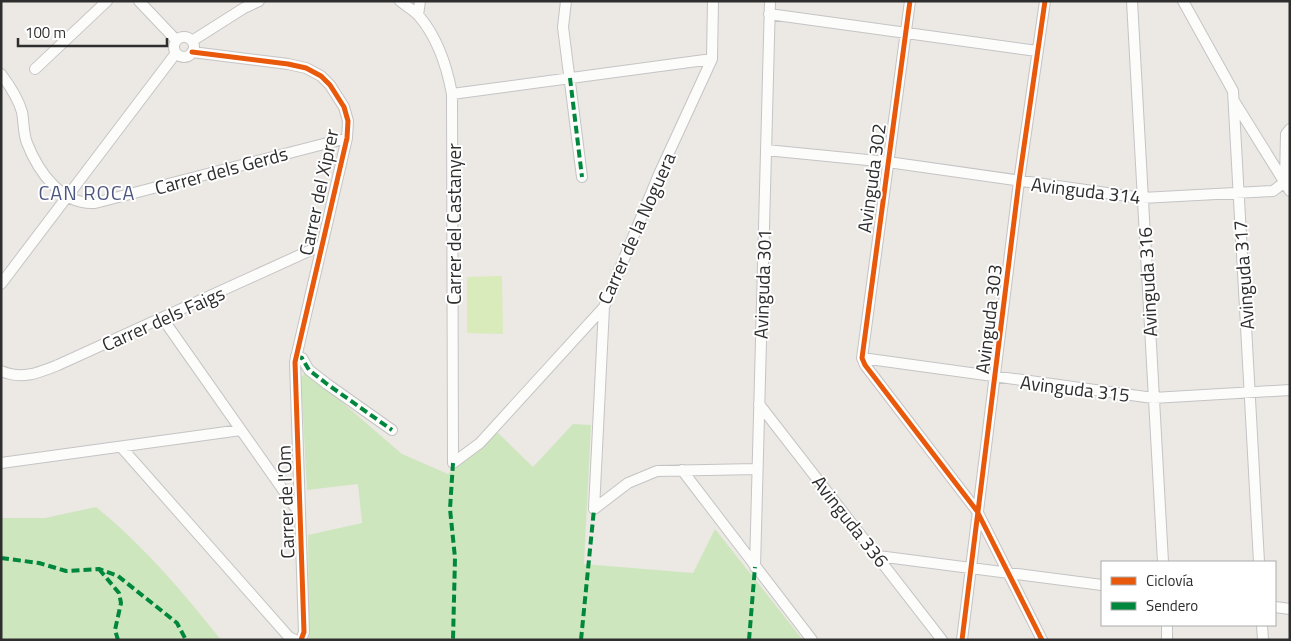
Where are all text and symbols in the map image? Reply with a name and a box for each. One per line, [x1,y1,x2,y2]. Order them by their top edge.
scale bar [18,15,166,47]
text: 100 m [25,21,66,44]
street label: Avinguda 302 [849,122,893,234]
street label: Carrer del Xiprer [290,126,346,258]
street label: Carrer dels Gerds [151,138,291,202]
street label: Carrer del Castanyer [439,143,468,305]
street label: Carrer de la Noguera [590,147,683,309]
street label: Avinguda 314 [1030,169,1142,211]
district label: CAN ROCA [38,177,136,208]
street label: Avinguda 317 [1225,219,1261,331]
street label: Avinguda 316 [1130,226,1164,338]
street label: Avinguda 301 [746,229,778,339]
street label: Avinguda 303 [967,263,1009,375]
street label: Carrer dels Faigs [97,278,229,358]
street label: Avinguda 315 [1019,367,1131,409]
street label: Carrer de l'Om [269,445,301,559]
street label: Avinguda 336 [806,469,896,573]
legend [1101,561,1276,626]
text: Ciclovía [1146,569,1194,592]
text: Sendero [1146,594,1198,617]

